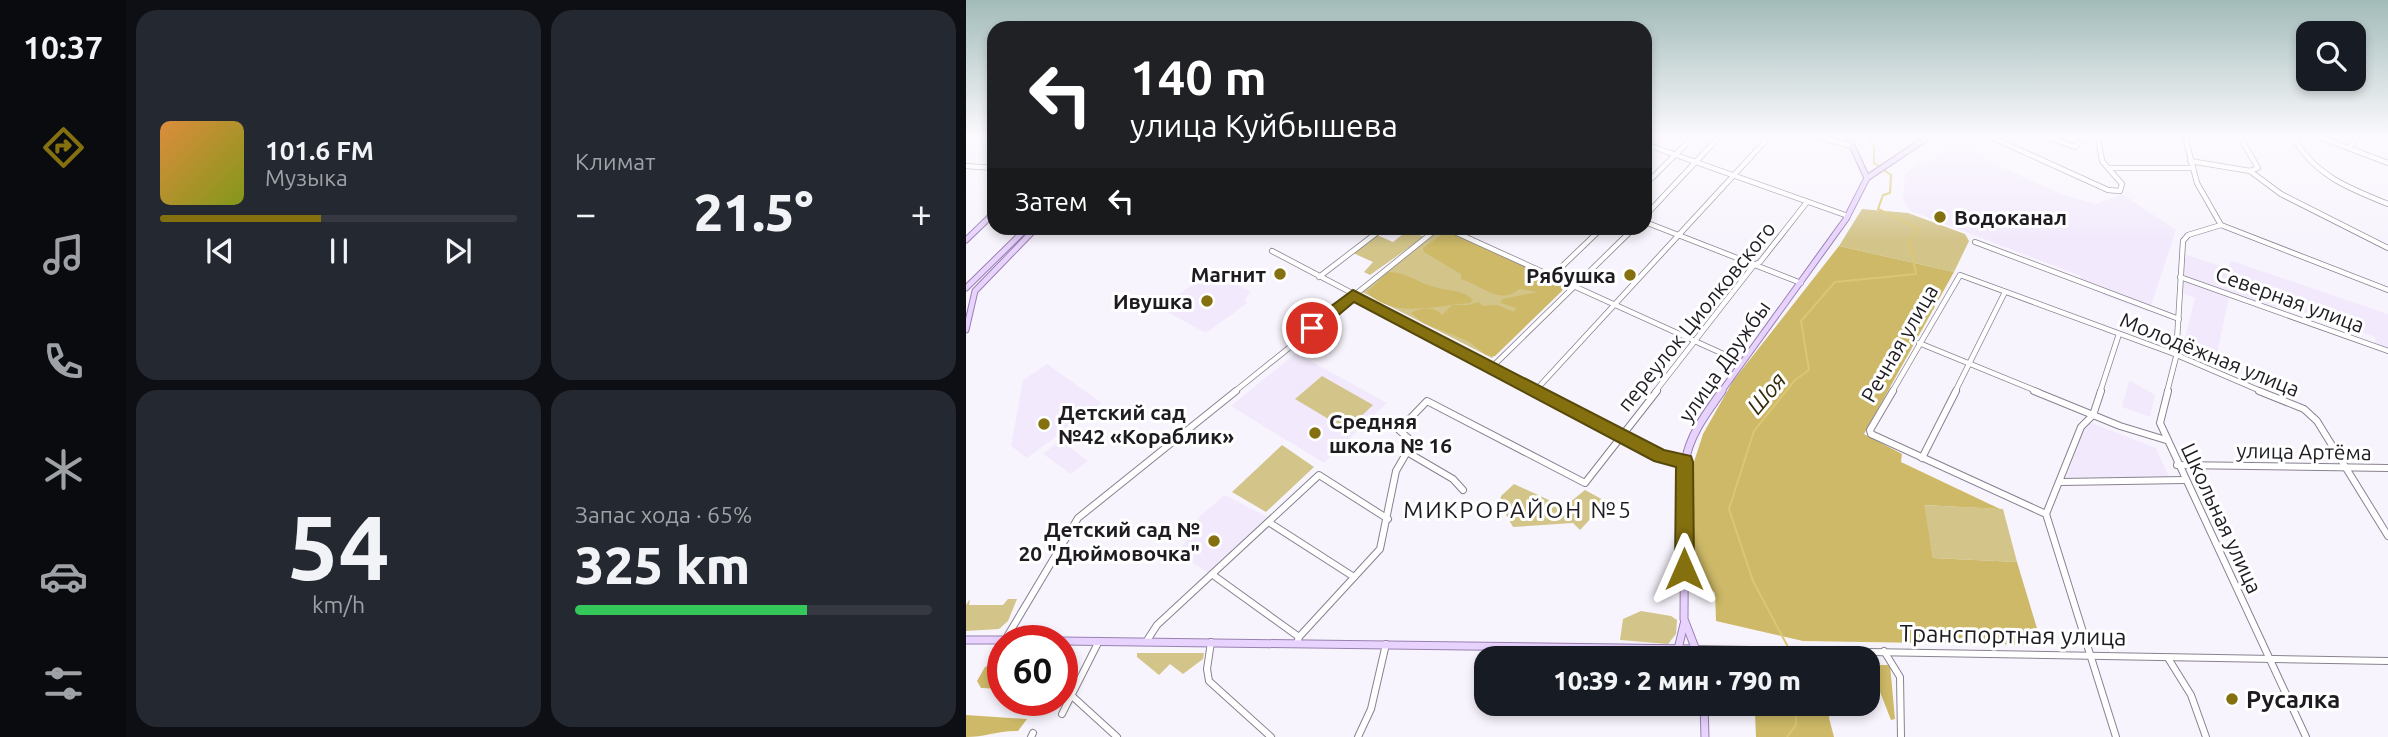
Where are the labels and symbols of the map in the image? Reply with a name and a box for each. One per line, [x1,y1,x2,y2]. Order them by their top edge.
place label: Водоканал [1954,205,2067,229]
marker: Водоканал [1932,209,1948,225]
street label: переулок Циолковского [1612,216,1780,416]
street label: Северная улица [2212,261,2368,337]
place label: Магнит [1191,262,1266,286]
place label: Рябушка [1526,263,1616,287]
marker: Магнит [1272,266,1288,282]
marker: Рябушка [1622,267,1638,283]
street label: Речная улица [1856,280,1942,406]
place label: Ивушка [1113,289,1193,313]
marker: Ивушка [1199,293,1215,309]
street label: улица Дружбы [1673,296,1775,426]
pin [1282,298,1342,358]
street label: Молодёжная улица [2117,307,2303,401]
water label: Шоя [1742,367,1790,419]
place label: Детский сад №42 «Кораблик» [1058,400,1234,448]
place label: Средняя школа № 16 [1329,409,1452,457]
marker: Детский сад №42 «Кораблик» [1036,416,1052,432]
marker: Средняя школа № 16 [1307,425,1323,441]
street label: улица Артёма [2236,438,2372,464]
street label: Школьная улица [2177,439,2267,597]
district label: МИКРОРАЙОН №5 [1403,497,1633,522]
place label: Детский сад № 20 "Дюймовочка" [1019,517,1200,565]
position arrow [1647,532,1721,606]
marker: Детский сад № 20 "Дюймовочка" [1206,533,1222,549]
street label: Транспортная улица [1899,620,2127,650]
speed limit sign: 60 [987,625,1078,716]
place label: Русалка [2246,686,2340,713]
marker: Русалка [2224,691,2240,707]

